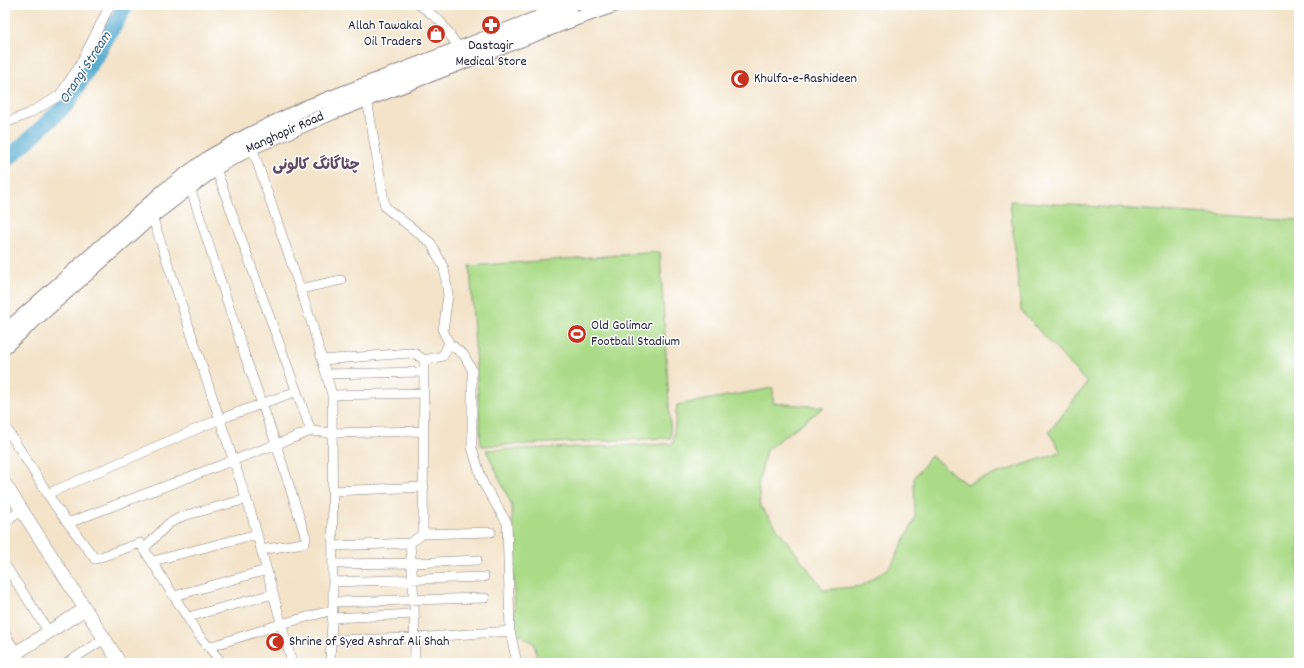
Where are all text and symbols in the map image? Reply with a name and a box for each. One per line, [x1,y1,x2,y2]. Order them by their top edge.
pharmacy icon: Dastagir Medical Store [480,14,502,36]
place label: Allah Tawakal Oil Traders [348,16,423,52]
shop icon: Allah Tawakal Oil Traders [425,23,447,45]
water label: Orangi Stream [54,27,118,109]
place label: Dastagir Medical Store [455,36,527,72]
mosque icon: Khulfa-e-Rashideen [729,68,751,90]
place label: Khulfa-e-Rashideen [754,69,857,89]
street label: Manghopir Road [243,107,327,159]
district label: چٹاگانگ کالونی [273,154,360,177]
place label: Old Golimar Football Stadium [591,316,680,352]
sports icon: Old Golimar Football Stadium [566,323,588,345]
mosque icon: Shrine of Syed Ashraf Ali Shah [264,631,286,653]
place label: Shrine of Syed Ashraf Ali Shah [289,632,449,652]

